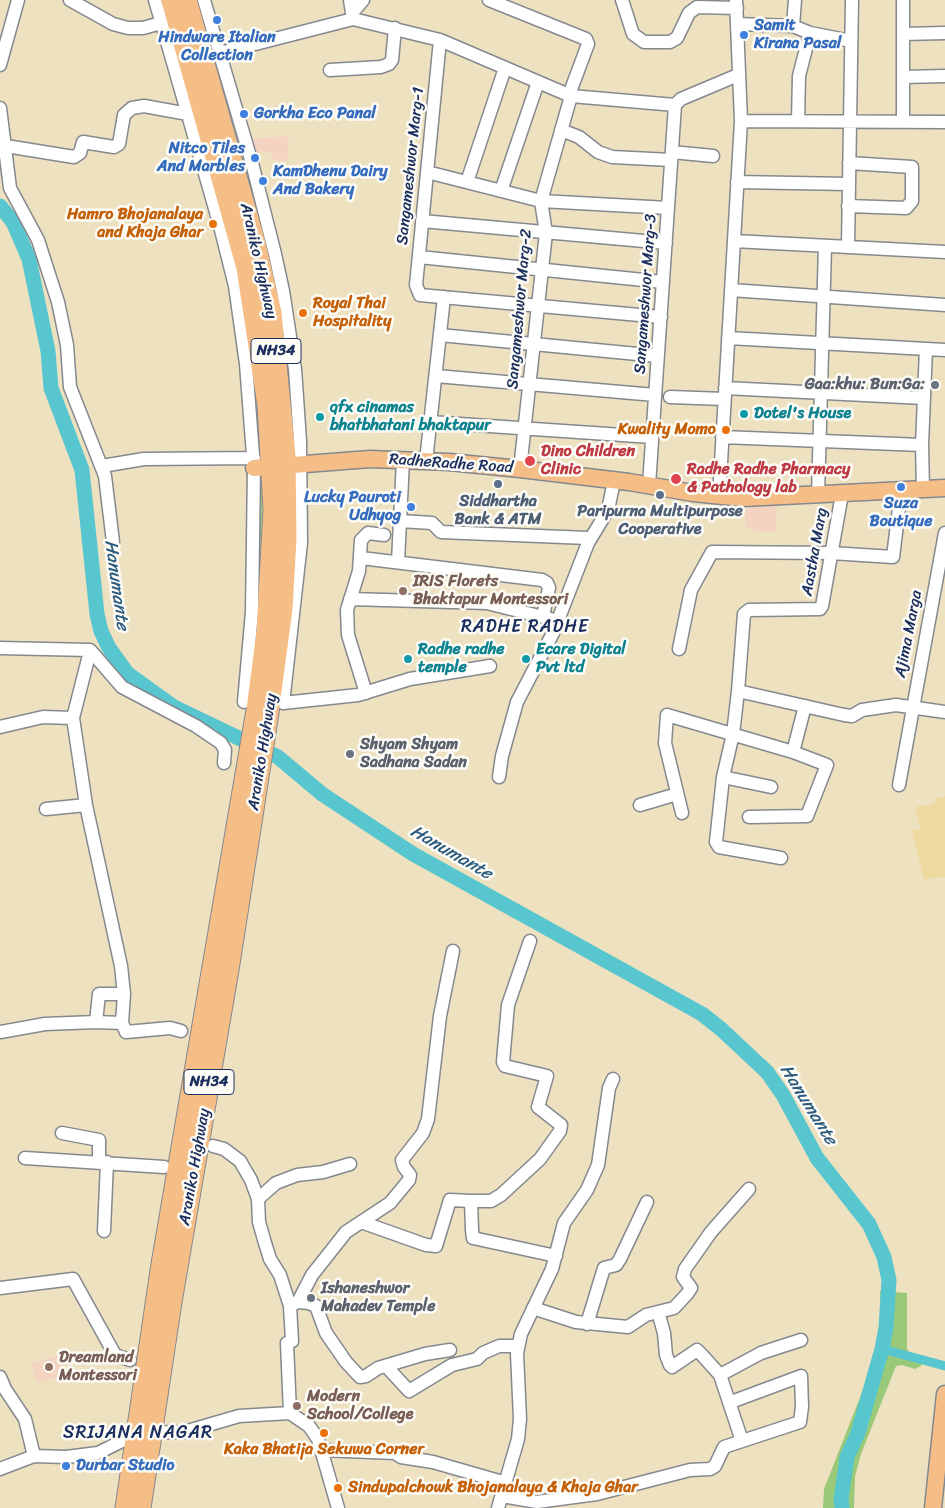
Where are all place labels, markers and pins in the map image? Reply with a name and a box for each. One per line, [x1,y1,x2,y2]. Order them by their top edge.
marker: Hindware Italian Collection [211,14,223,26]
place label: Samit Kirana Pasal [754,16,841,54]
place label: Hindware Italian Collection [158,28,276,66]
marker: Samit Kirana Pasal [738,29,750,41]
place label: Gorkha Eco Panal [254,104,376,124]
marker: Gorkha Eco Panal [238,108,250,120]
place label: Nitco Tiles And Marbles [157,139,245,177]
marker: Nitco Tiles And Marbles [249,152,261,164]
place label: KamDhenu Dairy And Bakery [273,162,388,200]
marker: KamDhenu Dairy And Bakery [257,175,269,187]
place label: Hamro Bhojanalaya and Khaja Ghar [67,205,203,243]
marker: Hamro Bhojanalaya and Khaja Ghar [207,218,219,230]
place label: Royal Thai Hospitality [313,294,391,332]
marker: Royal Thai Hospitality [297,307,309,319]
place label: Gaa:khu: Bun:Ga: [805,375,925,395]
marker: Gaa:khu: Bun:Ga: [929,379,941,391]
place label: qfx cinamas bhatbhatani bhaktapur [330,398,491,436]
place label: Dotel's House [754,404,851,424]
marker: Dotel's House [738,408,750,420]
marker: qfx cinamas bhatbhatani bhaktapur [314,411,326,423]
place label: Kwality Momo [618,420,716,440]
marker: Kwality Momo [720,424,732,436]
place label: Dino Children Clinic [541,442,635,480]
marker: Dino Children Clinic [523,454,537,468]
place label: Radhe Radhe Pharmacy & Pathology lab [687,460,850,498]
marker: Radhe Radhe Pharmacy & Pathology lab [669,472,683,486]
marker: Siddhartha Bank & ATM [492,478,504,490]
marker: Suza Boutique [895,481,907,493]
place label: Lucky Pauroti Udhyog [304,488,401,526]
marker: Paripurna Multipurpose Cooperative [654,489,666,501]
place label: Siddhartha Bank & ATM [455,492,541,530]
place label: Suza Boutique [870,494,932,532]
marker: Lucky Pauroti Udhyog [405,501,417,513]
place label: Paripurna Multipurpose Cooperative [577,502,743,540]
place label: IRIS Florets Bhaktapur Montessori [413,572,568,610]
marker: IRIS Florets Bhaktapur Montessori [397,585,409,597]
place label: Radhe radhe temple [418,640,505,678]
place label: Ecare Digital Pvt ltd [536,640,626,678]
marker: Radhe radhe temple [402,653,414,665]
marker: Ecare Digital Pvt ltd [520,653,532,665]
place label: Shyam Shyam Sadhana Sadan [360,735,467,773]
marker: Shyam Shyam Sadhana Sadan [344,748,356,760]
place label: Ishaneshwor Mahadev Temple [321,1279,435,1317]
marker: Ishaneshwor Mahadev Temple [305,1292,317,1304]
place label: Dreamland Montessori [59,1348,137,1386]
marker: Dreamland Montessori [43,1361,55,1373]
place label: Modern School/College [307,1387,413,1425]
marker: Modern School/College [291,1400,303,1412]
marker: Kaka Bhatija Sekuwa Corner [318,1427,330,1439]
place label: Kaka Bhatija Sekuwa Corner [224,1440,424,1460]
place label: Durbar Studio [76,1456,174,1476]
marker: Durbar Studio [60,1460,72,1472]
place label: Sindupalchowk Bhojanalaya & Khaja Ghar [348,1478,638,1498]
marker: Sindupalchowk Bhojanalaya & Khaja Ghar [332,1482,344,1494]

